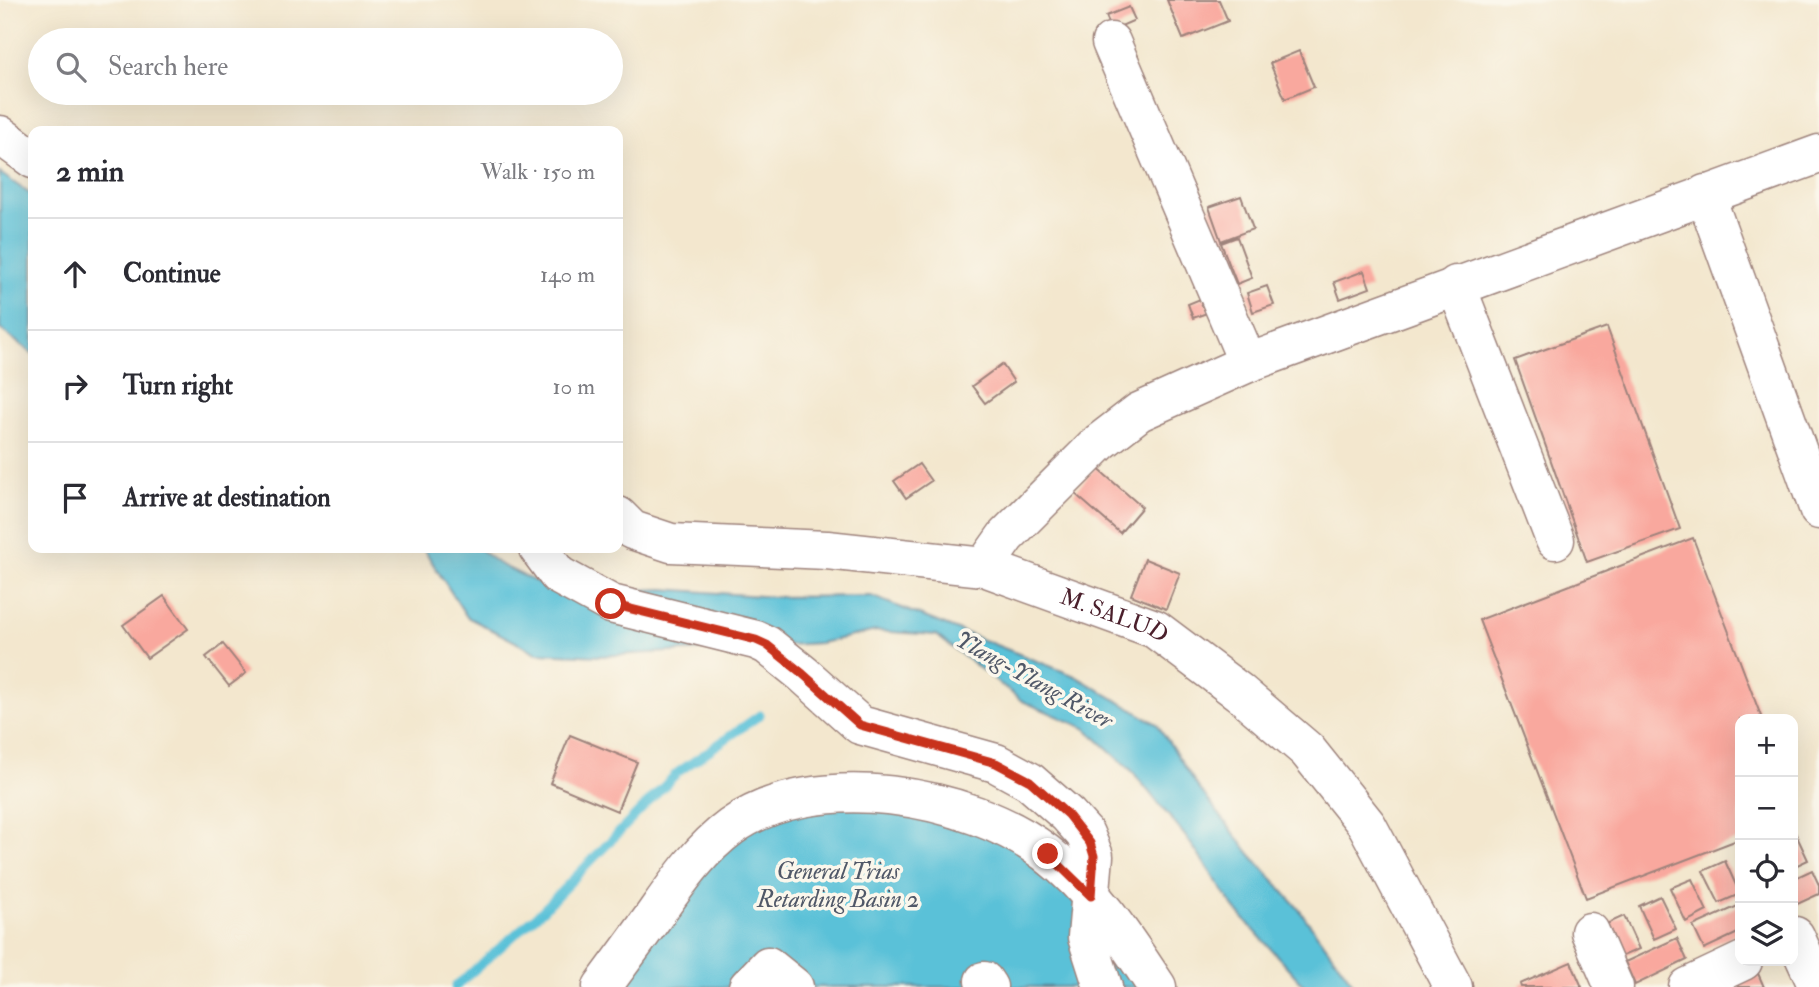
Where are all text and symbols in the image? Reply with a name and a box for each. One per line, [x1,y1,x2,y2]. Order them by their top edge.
search box [28,28,623,105]
icon: search [52,48,90,86]
text: Search here [108,51,228,83]
text: 2 min [56,153,124,190]
text: Walk · 150 m [481,157,595,186]
icon: ahead [56,255,94,293]
text: Continue [123,258,221,290]
text: 140 m [540,260,595,289]
icon: right [56,367,94,405]
text: Turn right [123,370,233,402]
text: 10 m [552,372,595,401]
icon: arrive [56,479,94,517]
text: Arrive at destination [123,482,331,514]
street label: M. SALUD [1056,581,1175,649]
route start [595,588,626,619]
water label: Ylang-Ylang River [950,624,1119,737]
map controls [1735,714,1798,966]
button: + [1735,714,1798,777]
button: − [1735,777,1798,840]
route end [1032,838,1063,869]
button: locate [1735,840,1798,903]
water label: General Trias Retarding Basin 2 [756,856,919,915]
button: layers [1735,903,1798,966]

